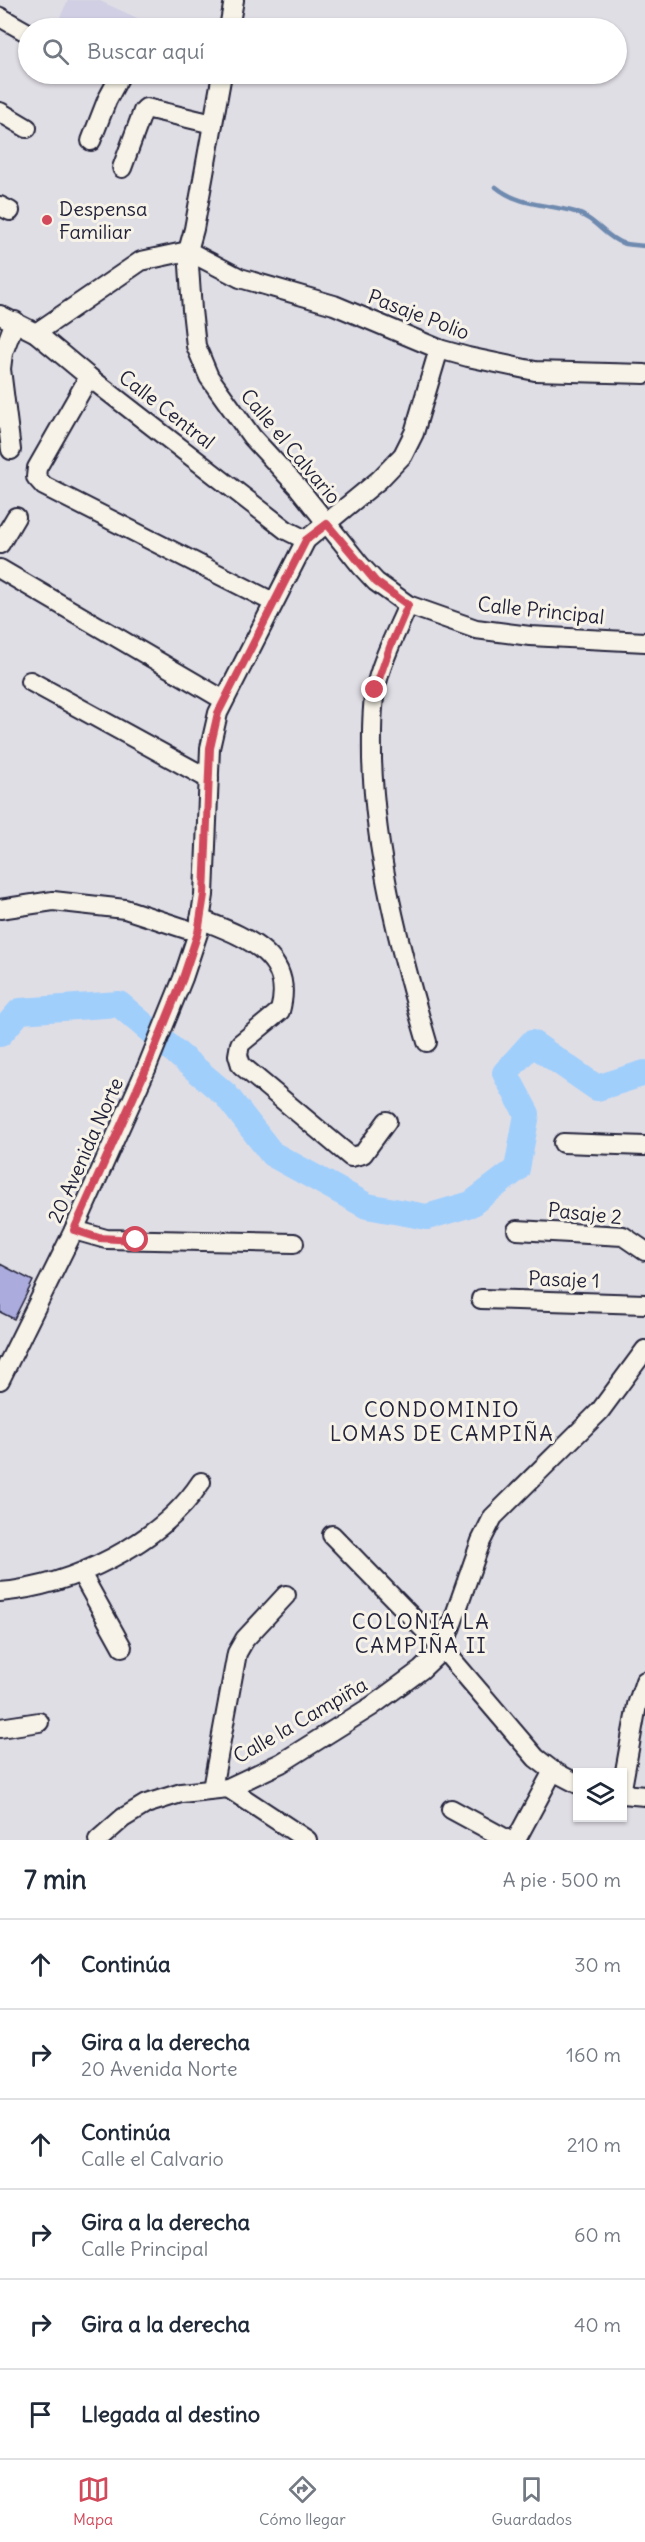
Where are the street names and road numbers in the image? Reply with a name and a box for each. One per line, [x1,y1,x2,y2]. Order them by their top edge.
street label: Pasaje Polio [365,283,473,345]
street label: Calle Central [114,364,220,454]
street label: Calle el Calvario [236,383,346,509]
street label: Calle Principal [476,591,606,629]
street label: 20 Avenida Norte [42,1073,128,1227]
street label: Pasaje 2 [547,1197,623,1229]
street label: Pasaje 1 [528,1265,600,1293]
street label: Calle la Campiña [229,1672,371,1768]

